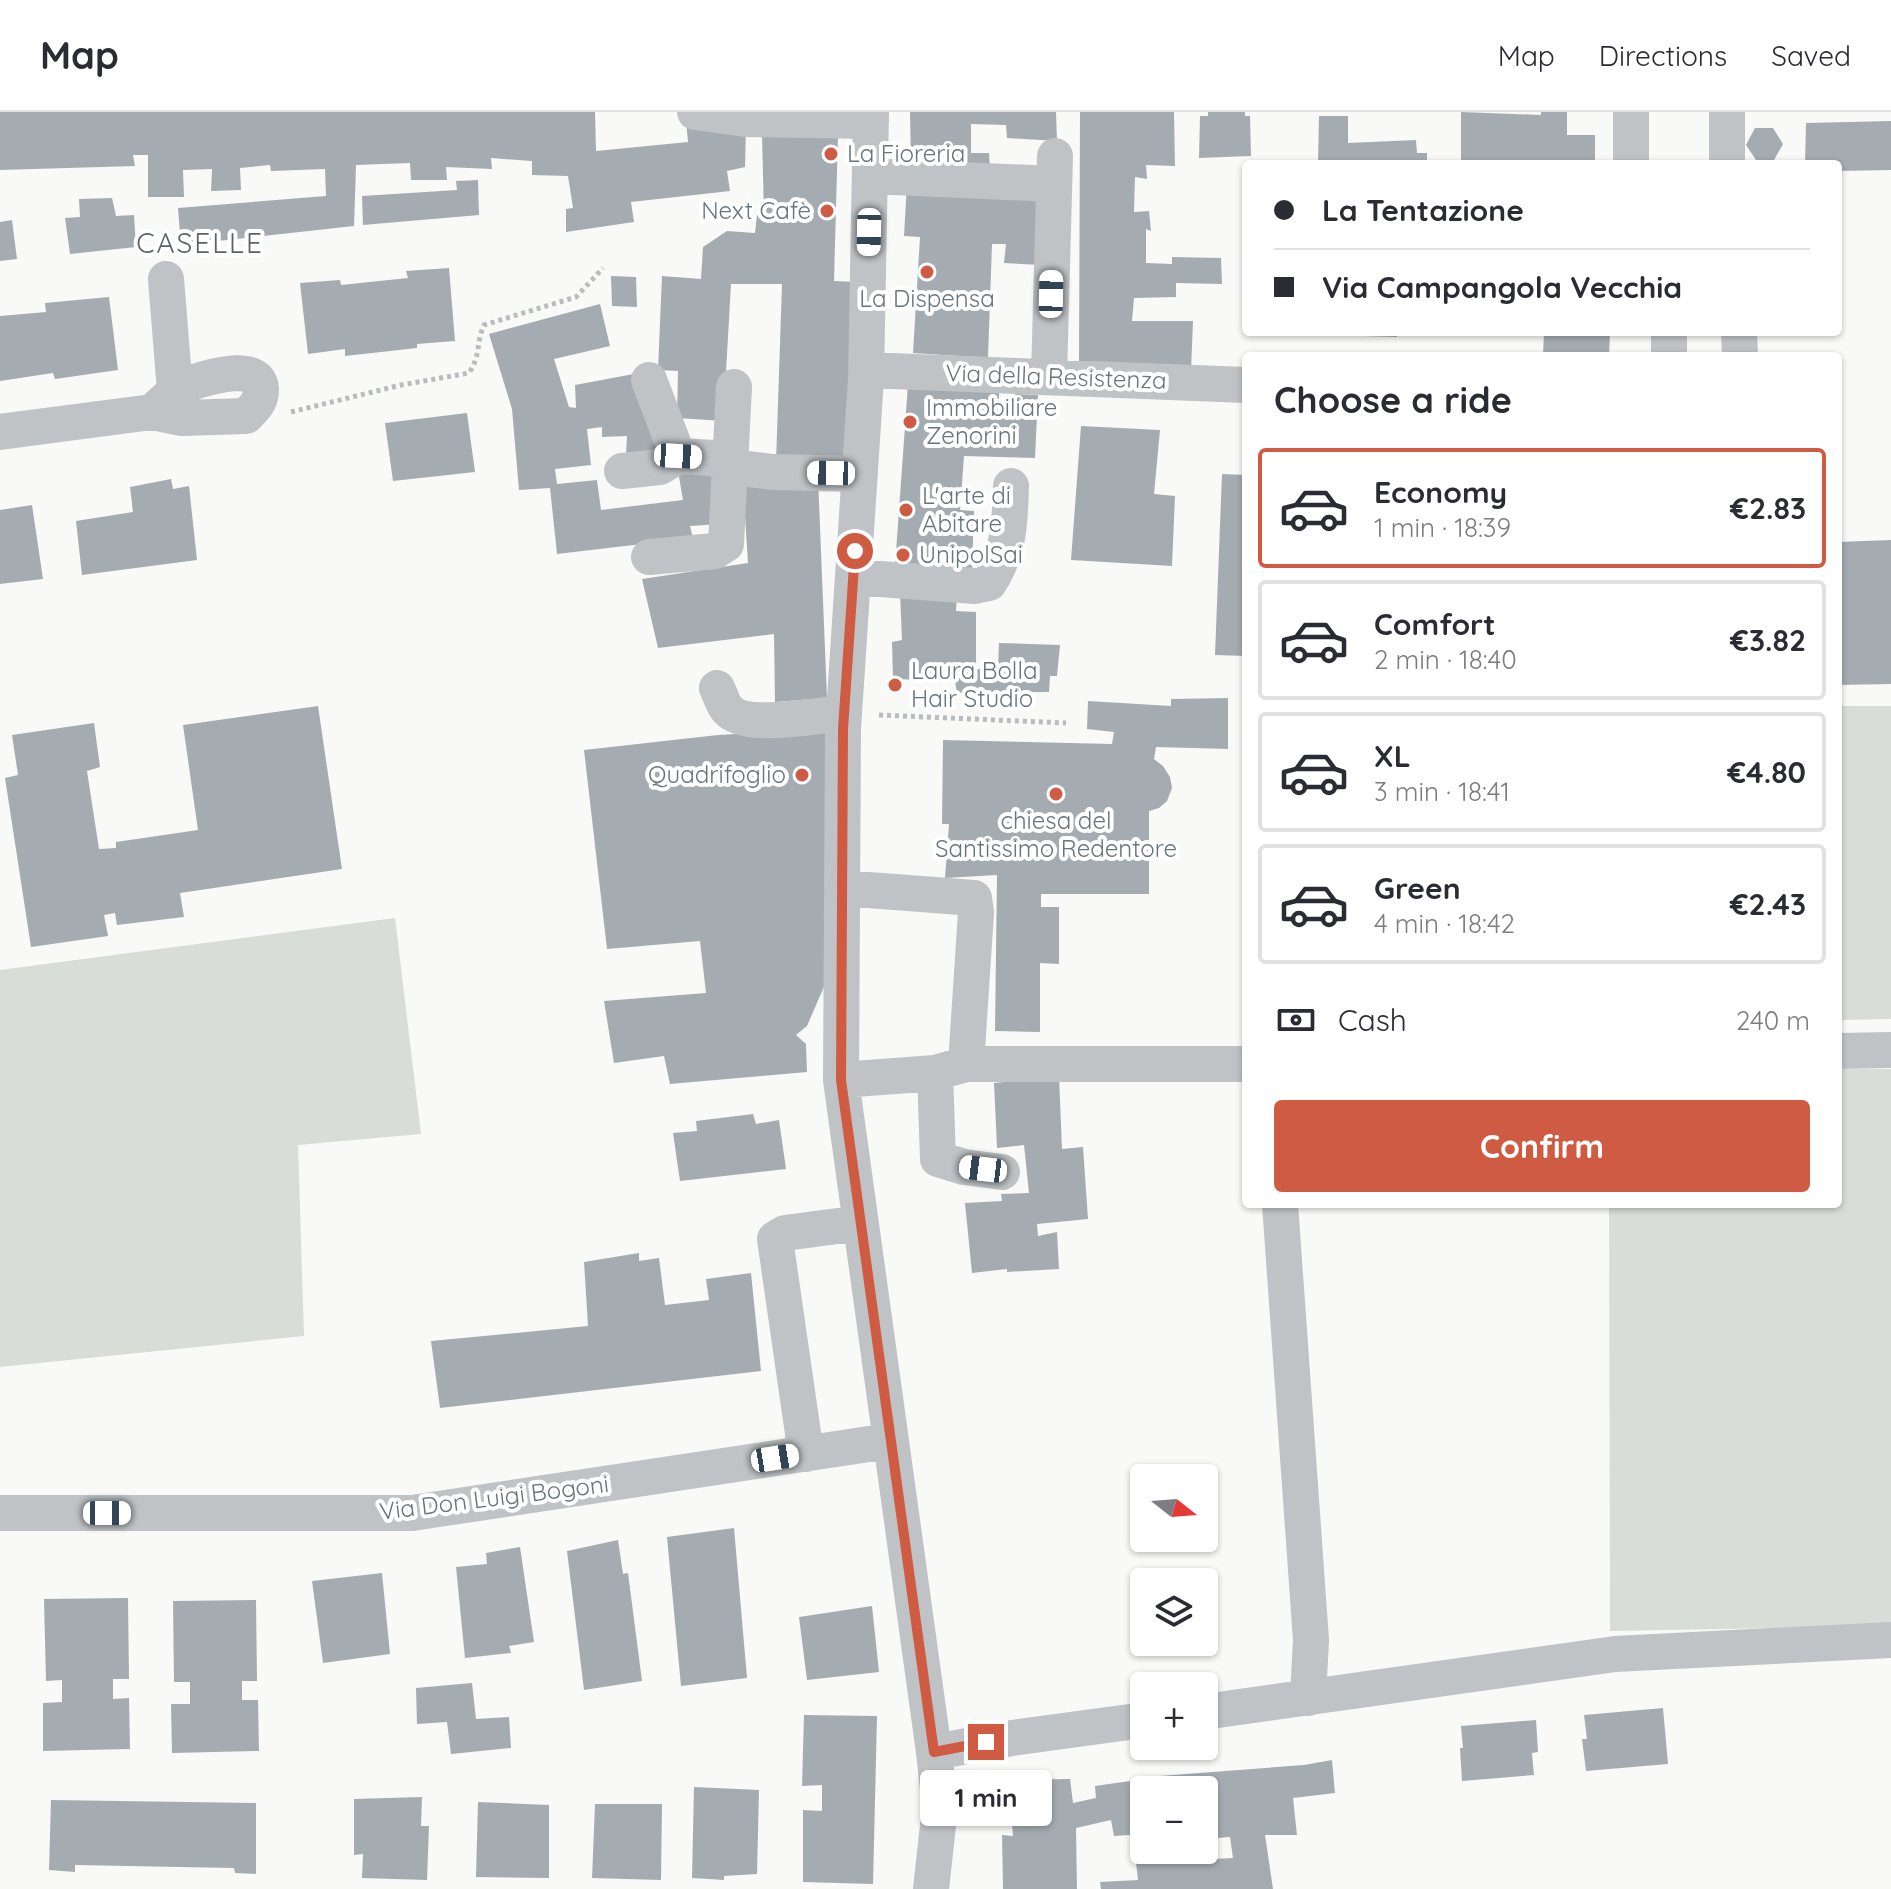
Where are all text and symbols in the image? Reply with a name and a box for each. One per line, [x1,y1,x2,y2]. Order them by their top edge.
text: Map [40,31,119,79]
text: Map [1498,38,1555,73]
text: Directions [1599,38,1727,73]
text: Saved [1771,38,1851,73]
place label: La Fioreria [847,138,965,168]
marker: La Fioreria [822,145,840,163]
text: La Tentazione [1322,191,1524,229]
place label: Next Cafè [701,195,811,225]
marker: Next Cafè [818,202,836,220]
car [857,208,881,256]
district label: CASELLE [136,225,264,260]
marker: La Dispensa [918,263,936,281]
text: Via Campangola Vecchia [1322,268,1682,306]
car [1039,270,1063,318]
place label: La Dispensa [859,283,995,313]
street label: Via della Resistenza [945,357,1167,395]
text: Choose a ride [1274,377,1512,422]
place label: Immobiliare Zenorini [926,392,1057,450]
marker: Immobiliare Zenorini [901,413,919,431]
car [653,443,703,469]
car [807,461,855,485]
icon: car [1278,472,1350,544]
text: Economy [1374,473,1507,511]
place label: L'arte di Abitare [922,480,1011,538]
text: €2.83 [1730,489,1806,527]
marker: L'arte di Abitare [897,501,915,519]
text: 1 min · 18:39 [1374,511,1511,544]
route start [837,533,873,569]
place label: UnipolSai [919,539,1023,569]
marker: UnipolSai [894,546,912,564]
icon: car [1278,604,1350,676]
text: Comfort [1374,605,1495,643]
text: €3.82 [1730,621,1806,659]
text: 2 min · 18:40 [1374,643,1517,676]
place label: Laura Bolla Hair Studio [911,655,1037,713]
marker: Laura Bolla Hair Studio [886,676,904,694]
icon: car [1278,736,1350,808]
text: XL [1374,737,1411,775]
text: €4.80 [1727,753,1806,791]
place label: Quadrifoglio [648,759,786,789]
marker: Quadrifoglio [793,766,811,784]
text: 3 min · 18:41 [1374,775,1510,808]
marker: chiesa del Santissimo Redentore [1047,785,1065,803]
place label: chiesa del Santissimo Redentore [935,805,1177,863]
icon: car [1278,868,1350,940]
text: Green [1374,869,1461,907]
text: €2.43 [1730,885,1806,923]
text: 4 min · 18:42 [1374,907,1515,940]
icon: cash [1274,998,1318,1042]
text: Cash [1338,1001,1407,1039]
text: 240 m [1736,1004,1810,1037]
button: Confirm [1274,1100,1810,1192]
car [958,1154,1008,1184]
car [749,1442,801,1474]
north arrow [1130,1464,1218,1552]
map controls [1130,1464,1218,1864]
street label: Via Don Luigi Bogoni [377,1468,610,1526]
car [83,1501,131,1525]
button: layers [1130,1568,1218,1656]
button: + [1130,1672,1218,1760]
route end [968,1724,1004,1760]
callout: 1 min [920,1770,1052,1826]
button: − [1130,1776,1218,1864]
text: 1 min [955,1781,1018,1814]

